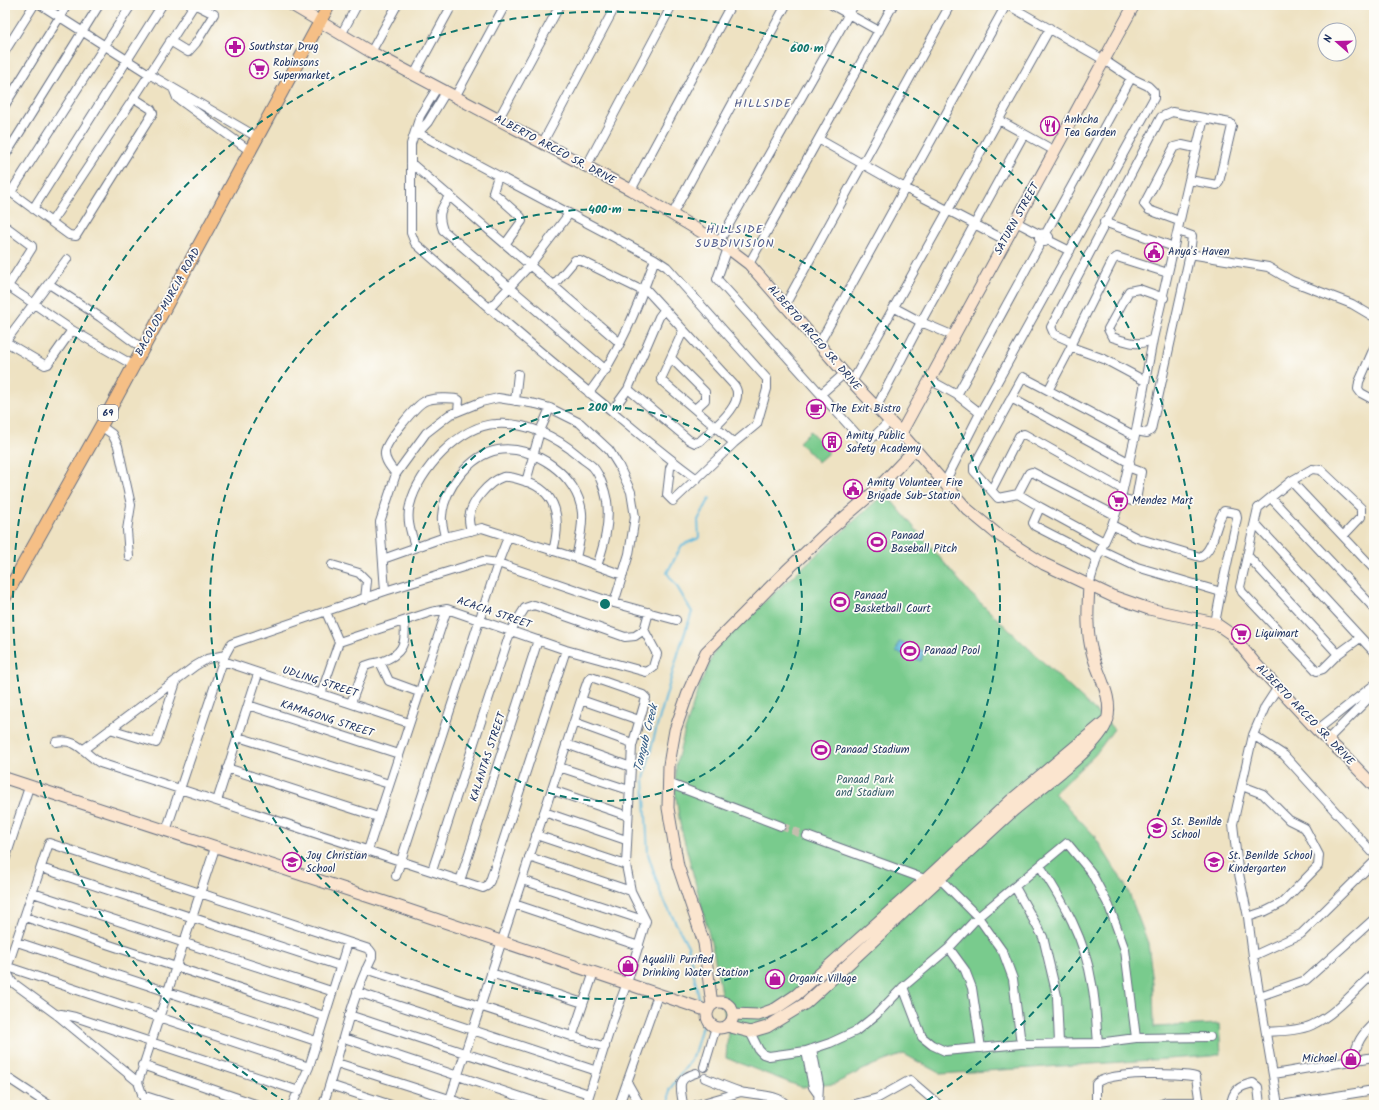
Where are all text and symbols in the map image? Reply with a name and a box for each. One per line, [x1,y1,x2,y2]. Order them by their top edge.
north arrow [1317,22,1357,62]
text: N [1319,33,1338,45]
pharmacy icon: Southstar Drug [224,36,246,58]
place label: Southstar Drug [249,38,319,56]
text: 600 m [790,39,824,58]
place label: Robinsons Supermarket [273,54,331,85]
supermarket icon: Robinsons Supermarket [248,58,270,80]
district label: HILLSIDE [734,94,792,113]
street label: ALBERTO ARCEO SR. DRIVE [491,110,619,190]
place label: Anhcha Tea Garden [1064,111,1116,142]
restaurant icon: Anhcha Tea Garden [1039,115,1061,137]
street label: SATURN STREET [990,179,1045,258]
text: 400 m [588,200,622,219]
district label: HILLSIDE SUBDIVISION [695,220,775,253]
public building icon: Anya's Haven [1143,241,1165,263]
place label: Anya's Haven [1168,243,1230,261]
street label: BACOLOD-MURCIA ROAD [131,244,205,360]
street label: ALBERTO ARCEO SR. DRIVE [763,281,866,395]
text: 200 m [588,398,622,417]
cafe icon: The Exit Bistro [805,398,827,420]
place label: The Exit Bistro [830,400,901,418]
road number: 69 [98,405,118,421]
place label: Amity Public Safety Academy [846,427,922,458]
building icon: Amity Public Safety Academy [821,431,843,453]
place label: Amity Volunteer Fire Brigade Sub-Station [867,474,963,505]
public building icon: Amity Volunteer Fire Brigade Sub-Station [842,478,864,500]
supermarket icon: Mendez Mart [1107,490,1129,512]
place label: Mendez Mart [1132,492,1194,510]
place label: Panaad Baseball Pitch [891,527,957,558]
sports icon: Panaad Baseball Pitch [866,531,888,553]
place label: Panaad Basketball Court [854,587,931,618]
sports icon: Panaad Basketball Court [829,591,851,613]
street label: ACACIA STREET [454,592,535,635]
centre of rings [598,597,612,611]
supermarket icon: Liquimart [1230,623,1252,645]
place label: Liquimart [1255,625,1299,643]
sports icon: Panaad Pool [899,640,921,662]
place label: Panaad Pool [924,642,980,660]
street label: ALBERTO ARCEO SR. DRIVE [1252,660,1359,770]
street label: UDLING STREET [280,661,361,703]
street label: KAMAGONG STREET [278,695,377,743]
water label: Tangub Creek [628,700,664,774]
street label: KALANTAS STREET [465,709,511,804]
sports icon: Panaad Stadium [810,739,832,761]
place label: Panaad Stadium [835,741,910,759]
park label: Panaad Park and Stadium [836,771,894,802]
place label: St. Benilde School [1171,813,1222,844]
school or university icon: St. Benilde School [1146,817,1168,839]
place label: Joy Christian School [306,847,367,878]
place label: St. Benilde School Kindergarten [1228,847,1313,878]
school or university icon: Joy Christian School [281,851,303,873]
school or university icon: St. Benilde School Kindergarten [1203,851,1225,873]
place label: Aqualili Purified Drinking Water Station [642,951,749,982]
shop icon: Aqualili Purified Drinking Water Station [617,955,639,977]
shop icon: Organic Village [764,968,786,990]
place label: Organic Village [789,970,857,988]
shop icon: Michael [1340,1048,1362,1070]
place label: Michael [1302,1050,1337,1068]

